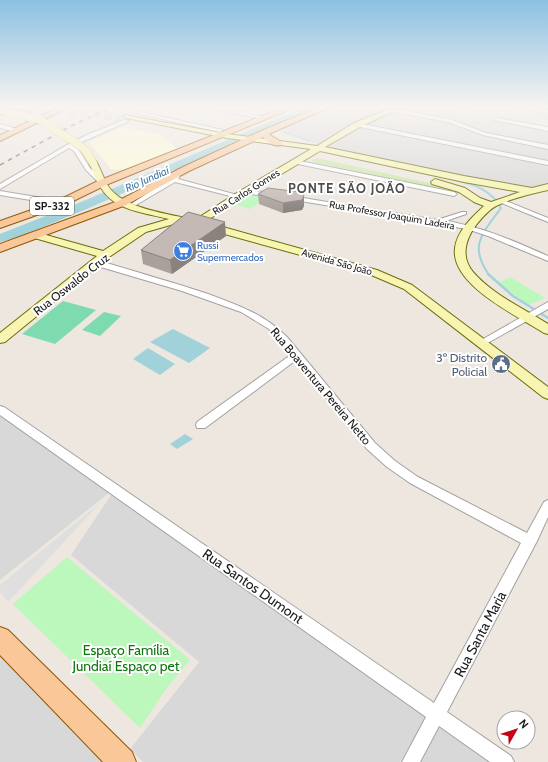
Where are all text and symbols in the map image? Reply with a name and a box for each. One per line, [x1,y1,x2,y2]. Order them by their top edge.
water label: Rio Jundiaí [123,163,172,195]
street label: Rua Carlos Gomes [210,166,282,218]
district label: PONTE SÃO JOÃO [288,180,406,196]
road number: SP-332 [30,197,74,215]
street label: Rua Professor Joaquim Ladeira [328,198,456,232]
place label: Russi Supermercados [197,239,263,264]
supermarket icon: Russi Supermercados [172,240,194,262]
street label: Avenida São João [300,246,374,278]
street label: Rua Oswaldo Cruz [30,250,112,318]
street label: Rua Boaventura Pereira Netto [267,324,375,448]
place label: 3º Distrito Policial [436,350,487,379]
public building icon: 3º Distrito Policial [490,353,512,375]
street label: Rua Santos Dumont [199,544,307,628]
street label: Rua Santa Maria [450,588,510,680]
park label: Espaço Família Jundiaí Espaço pet [72,641,180,675]
north arrow [496,710,536,750]
text: N [516,716,532,731]

